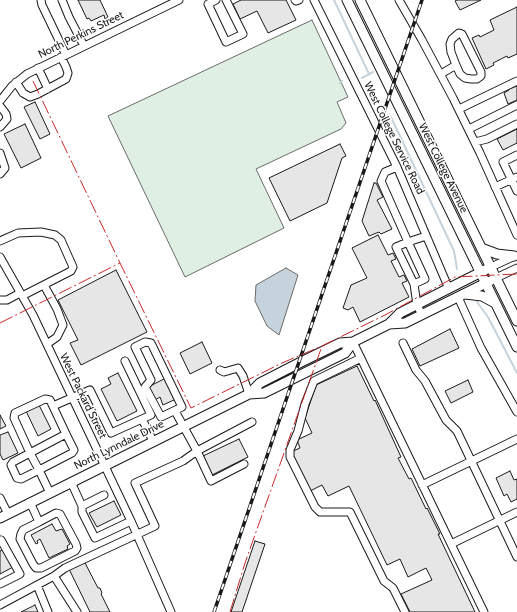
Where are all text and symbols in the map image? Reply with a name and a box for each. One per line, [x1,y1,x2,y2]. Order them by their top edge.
street label: North Perkins Street [36,9,126,61]
street label: West College Service Road [361,80,427,196]
street label: West College Avenue [416,121,470,215]
street label: West Packard Street [57,351,109,441]
street label: North Lynndale Drive [72,417,166,473]

